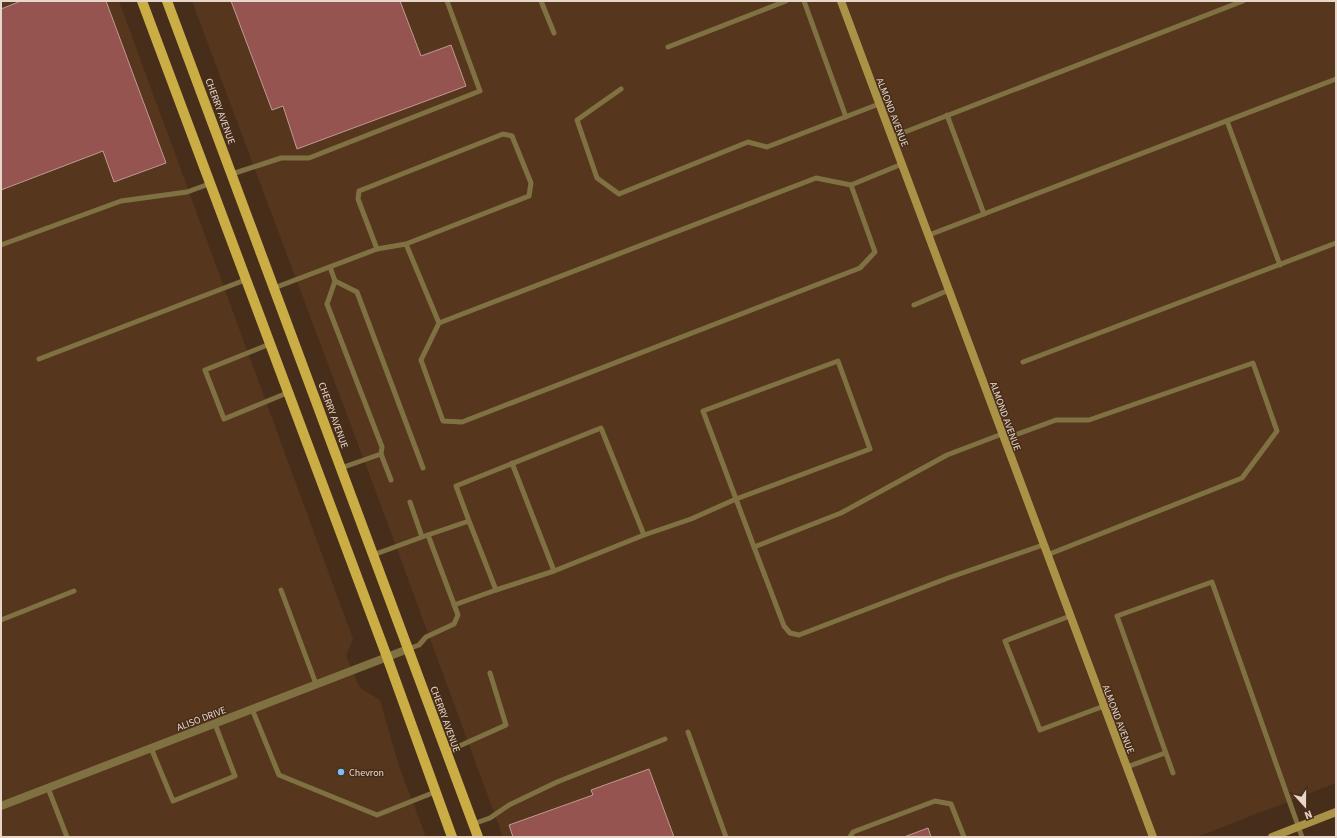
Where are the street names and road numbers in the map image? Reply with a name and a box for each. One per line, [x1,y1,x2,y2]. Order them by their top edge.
street label: CHERRY AVENUE [202,76,239,146]
street label: ALMOND AVENUE [872,76,912,149]
street label: CHERRY AVENUE [315,380,352,450]
street label: ALMOND AVENUE [986,380,1024,453]
street label: ALMOND AVENUE [1098,683,1138,756]
street label: CHERRY AVENUE [427,684,464,754]
street label: ALISO DRIVE [175,703,228,735]

